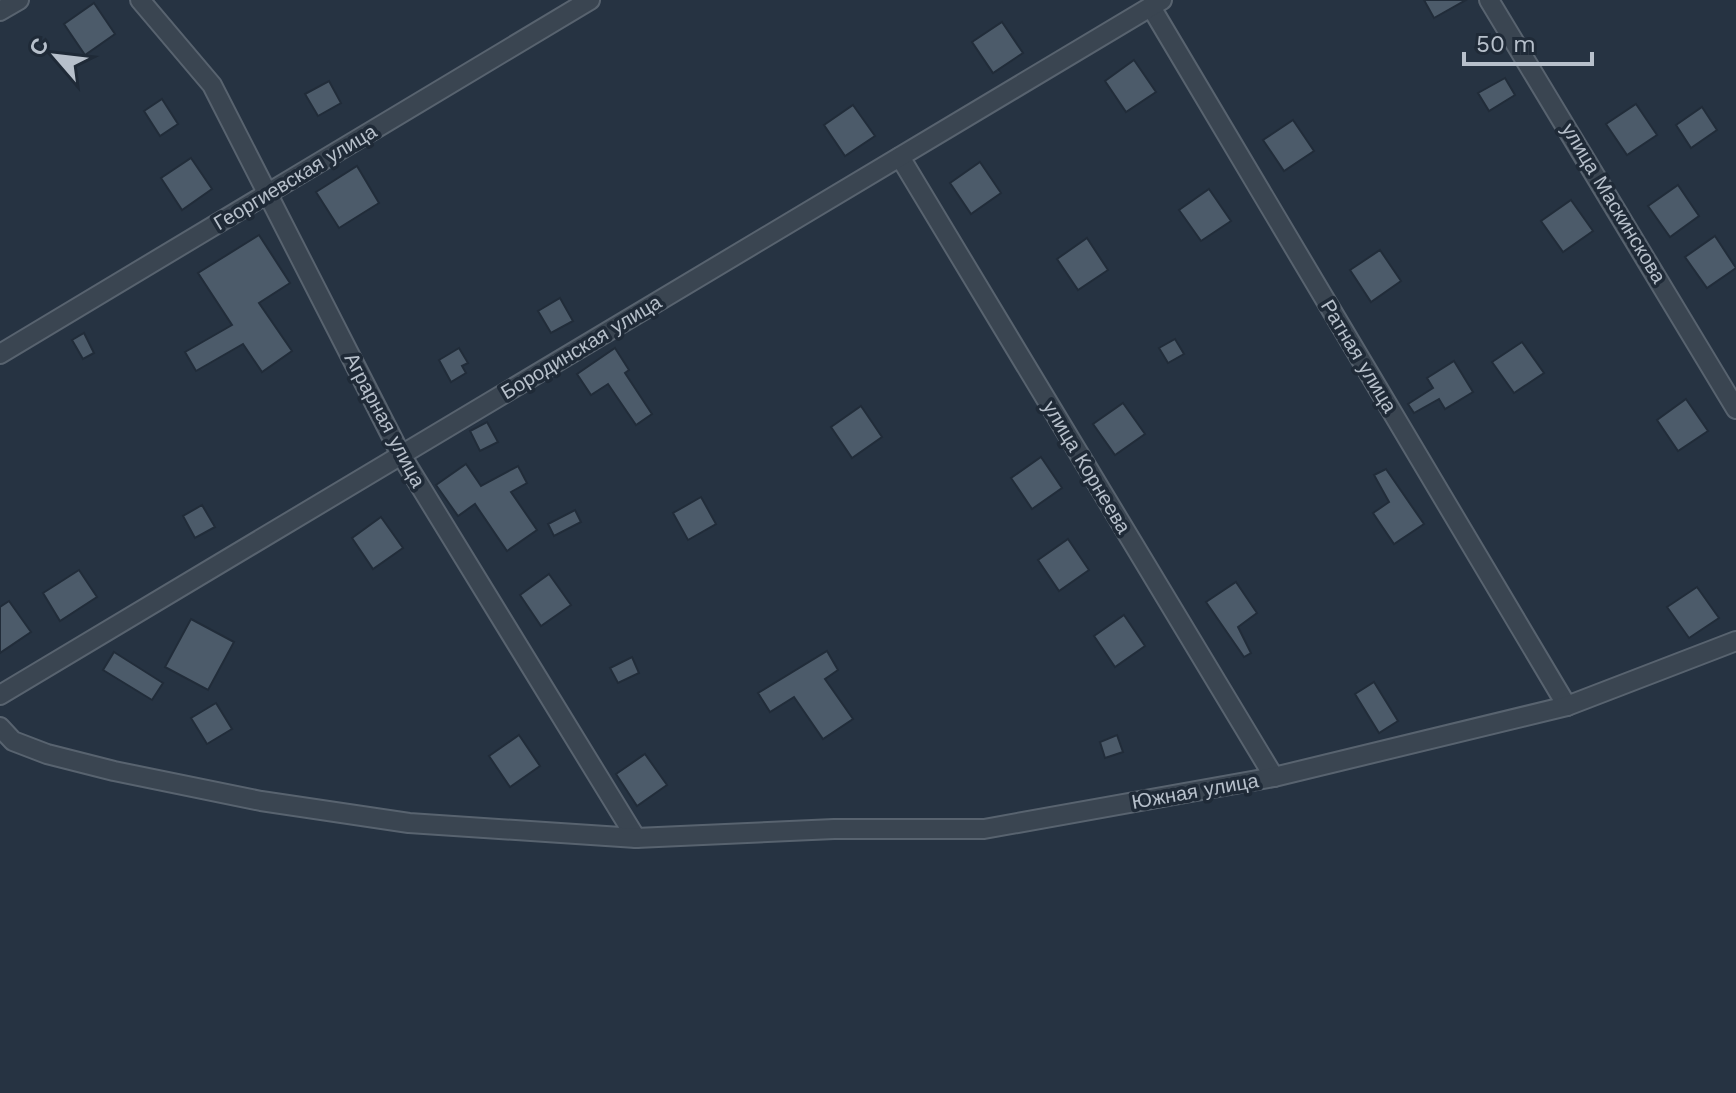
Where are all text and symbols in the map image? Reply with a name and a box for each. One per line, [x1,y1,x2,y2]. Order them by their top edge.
north arrow [16,16,96,96]
scale bar [1464,16,1592,66]
text: 50 m [1476,30,1536,58]
text: С [24,34,54,60]
street label: Георгиевская улица [209,118,382,235]
street label: улица Маскинскова [1557,119,1672,288]
street label: Бородинская улица [496,289,666,404]
street label: Ратная улица [1316,295,1403,417]
street label: Аграрная улица [339,349,431,492]
street label: улица Корнеева [1038,396,1136,538]
street label: Южная улица [1130,768,1261,814]

